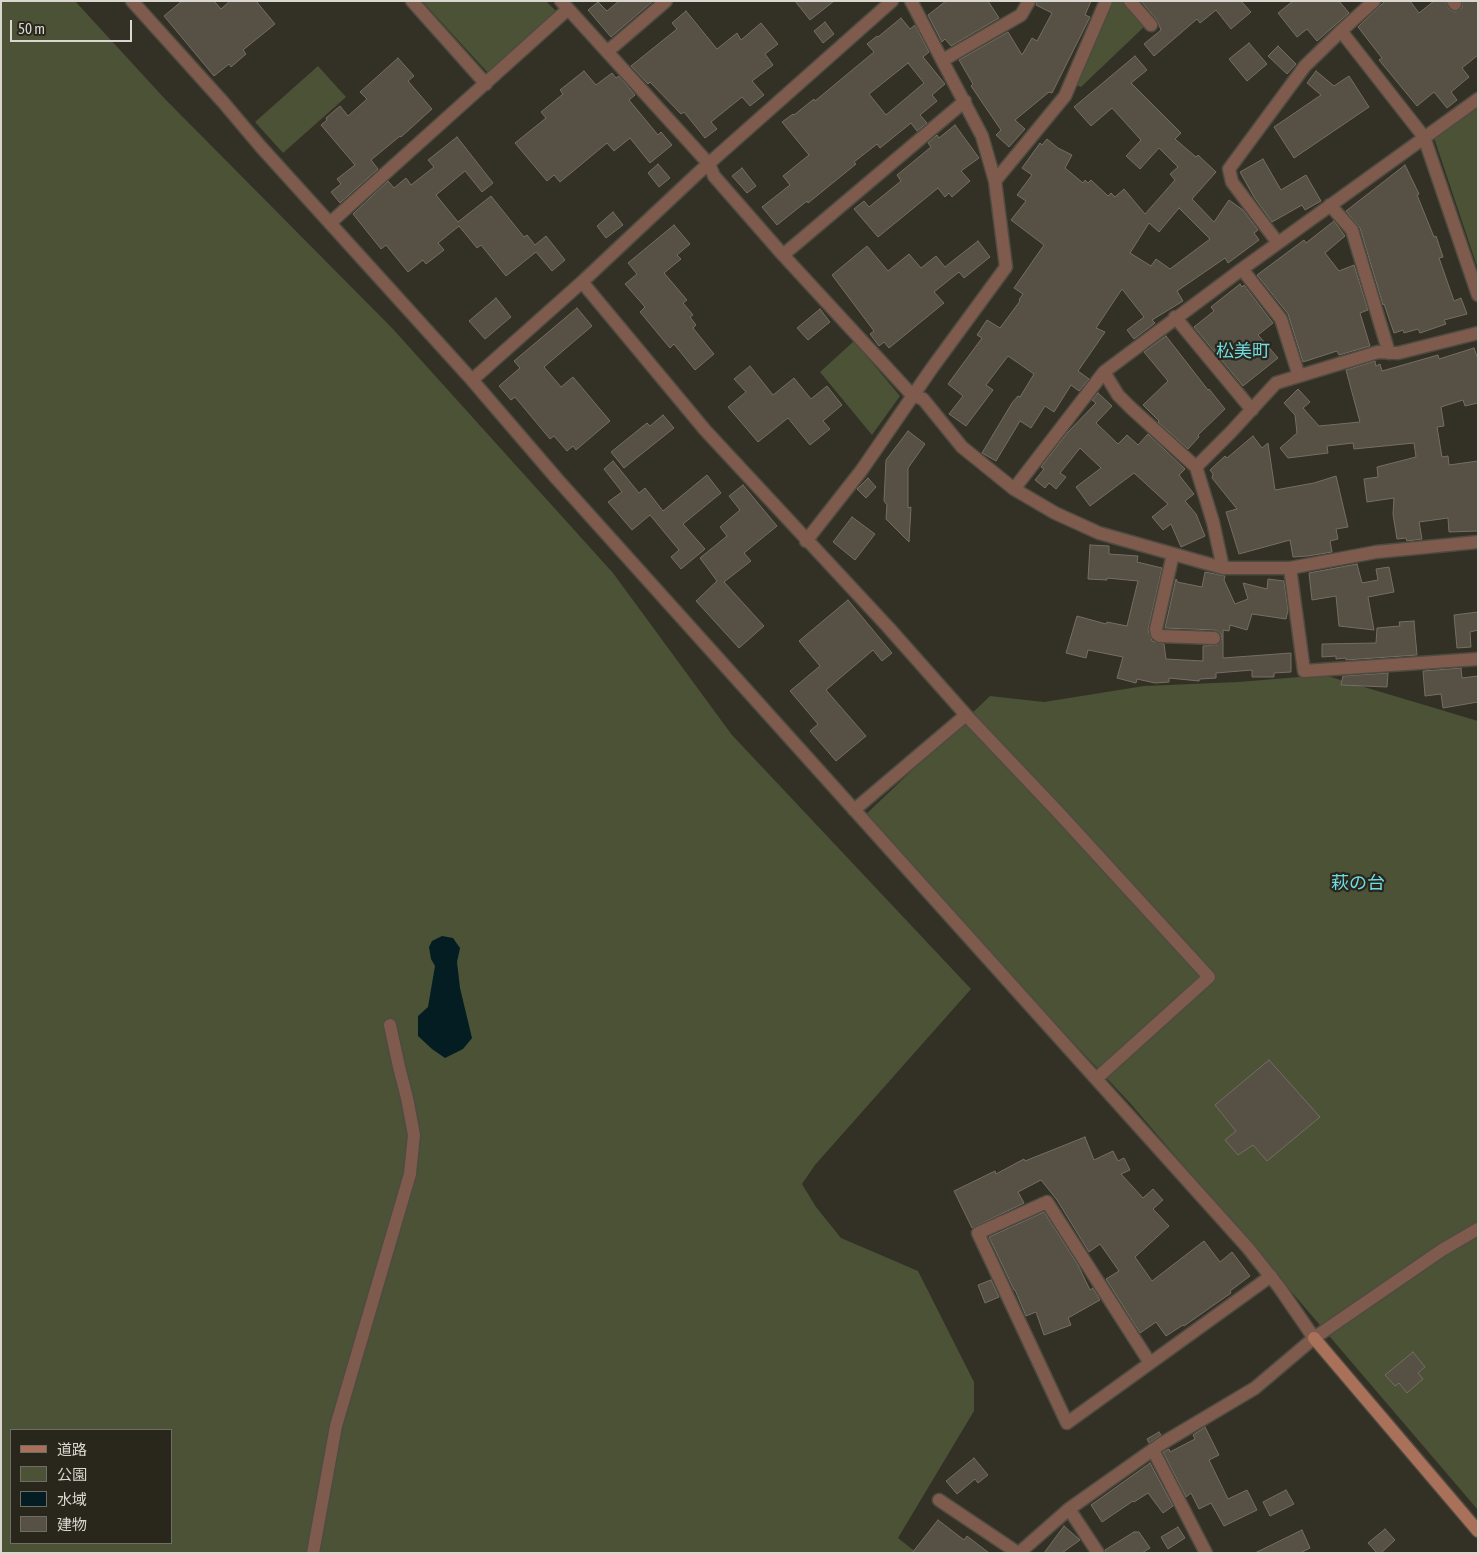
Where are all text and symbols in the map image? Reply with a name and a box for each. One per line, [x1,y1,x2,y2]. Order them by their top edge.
scale bar [12,10,135,42]
text: 50 m [18,20,45,37]
district label: 松美町 [1216,340,1270,362]
district label: 萩の台 [1331,872,1385,894]
legend [10,1429,172,1544]
text: 道路 [57,1441,87,1458]
text: 公園 [57,1466,87,1483]
text: 水域 [57,1491,87,1508]
text: 建物 [57,1516,87,1533]

